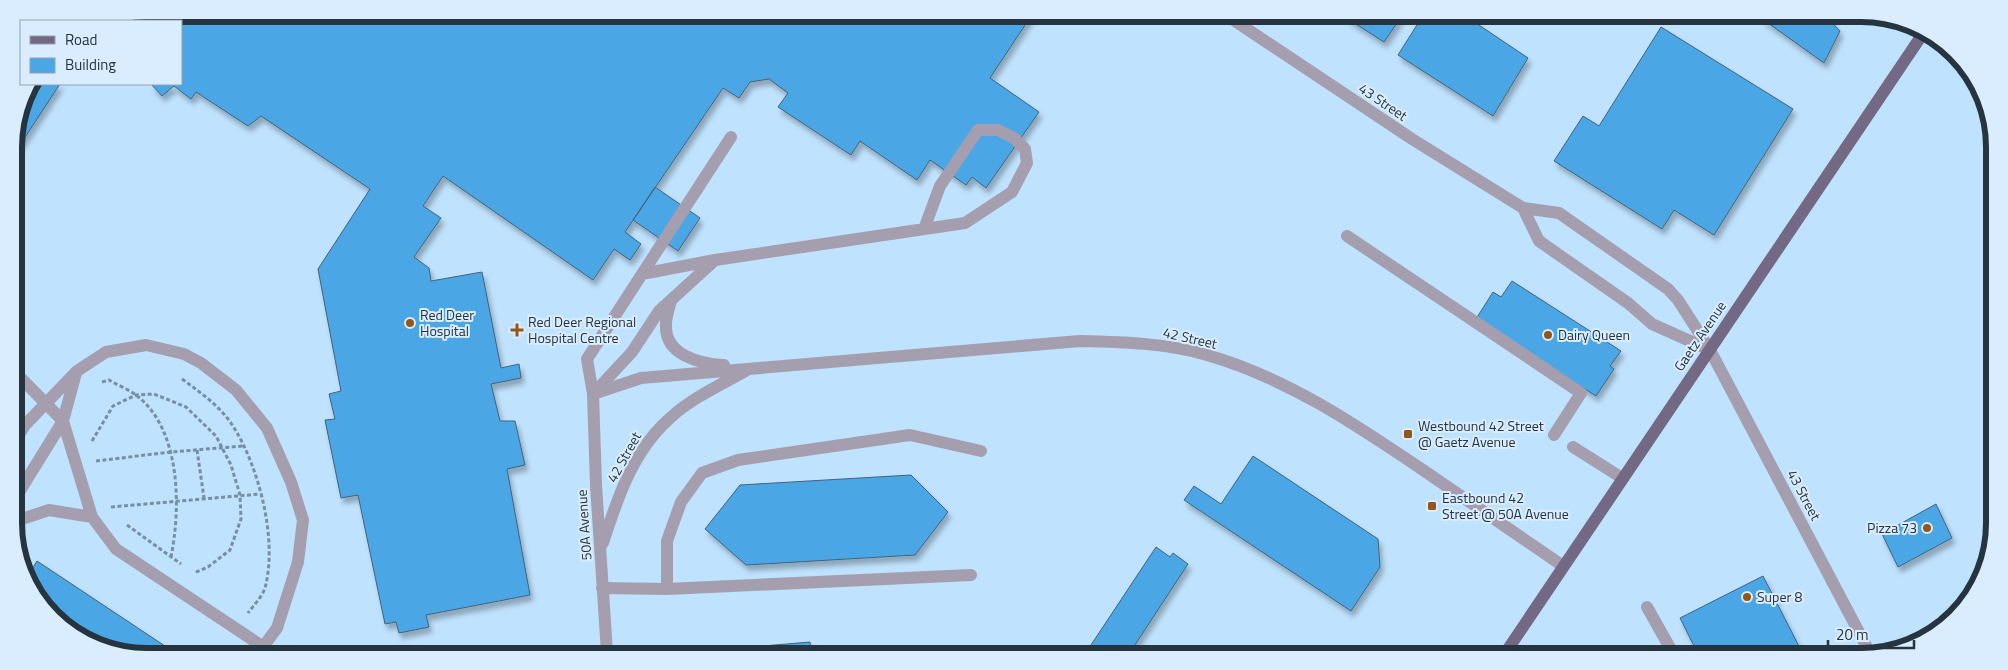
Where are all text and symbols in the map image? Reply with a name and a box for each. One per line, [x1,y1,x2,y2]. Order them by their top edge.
legend [20,20,182,85]
text: Road [65,28,97,51]
text: Building [65,53,116,76]
street label: 43 Street [1355,78,1412,126]
street label: Gaetz Avenue [1668,296,1731,375]
place label: Red Deer Hospital [420,304,474,341]
place label: Red Deer Regional Hospital Centre [528,311,636,348]
marker: Red Deer Hospital [404,317,416,329]
street label: 42 Street [1161,321,1219,354]
marker: Red Deer Regional Hospital Centre [510,323,524,337]
place label: Dairy Queen [1558,324,1630,345]
marker: Dairy Queen [1542,329,1554,341]
place label: Westbound 42 Street @ Gaetz Avenue [1418,415,1544,452]
street label: 42 Street [601,428,646,486]
marker: Westbound 42 Street @ Gaetz Avenue [1402,428,1414,440]
street label: 43 Street [1782,466,1827,524]
place label: Eastbound 42 Street @ 50A Avenue [1442,487,1569,524]
street label: 50A Avenue [571,489,596,561]
marker: Eastbound 42 Street @ 50A Avenue [1426,500,1438,512]
place label: Pizza 73 [1867,517,1917,538]
marker: Pizza 73 [1921,522,1933,534]
place label: Super 8 [1757,586,1802,607]
marker: Super 8 [1741,591,1753,603]
scale bar [1828,618,1914,650]
text: 20 m [1836,623,1869,646]

